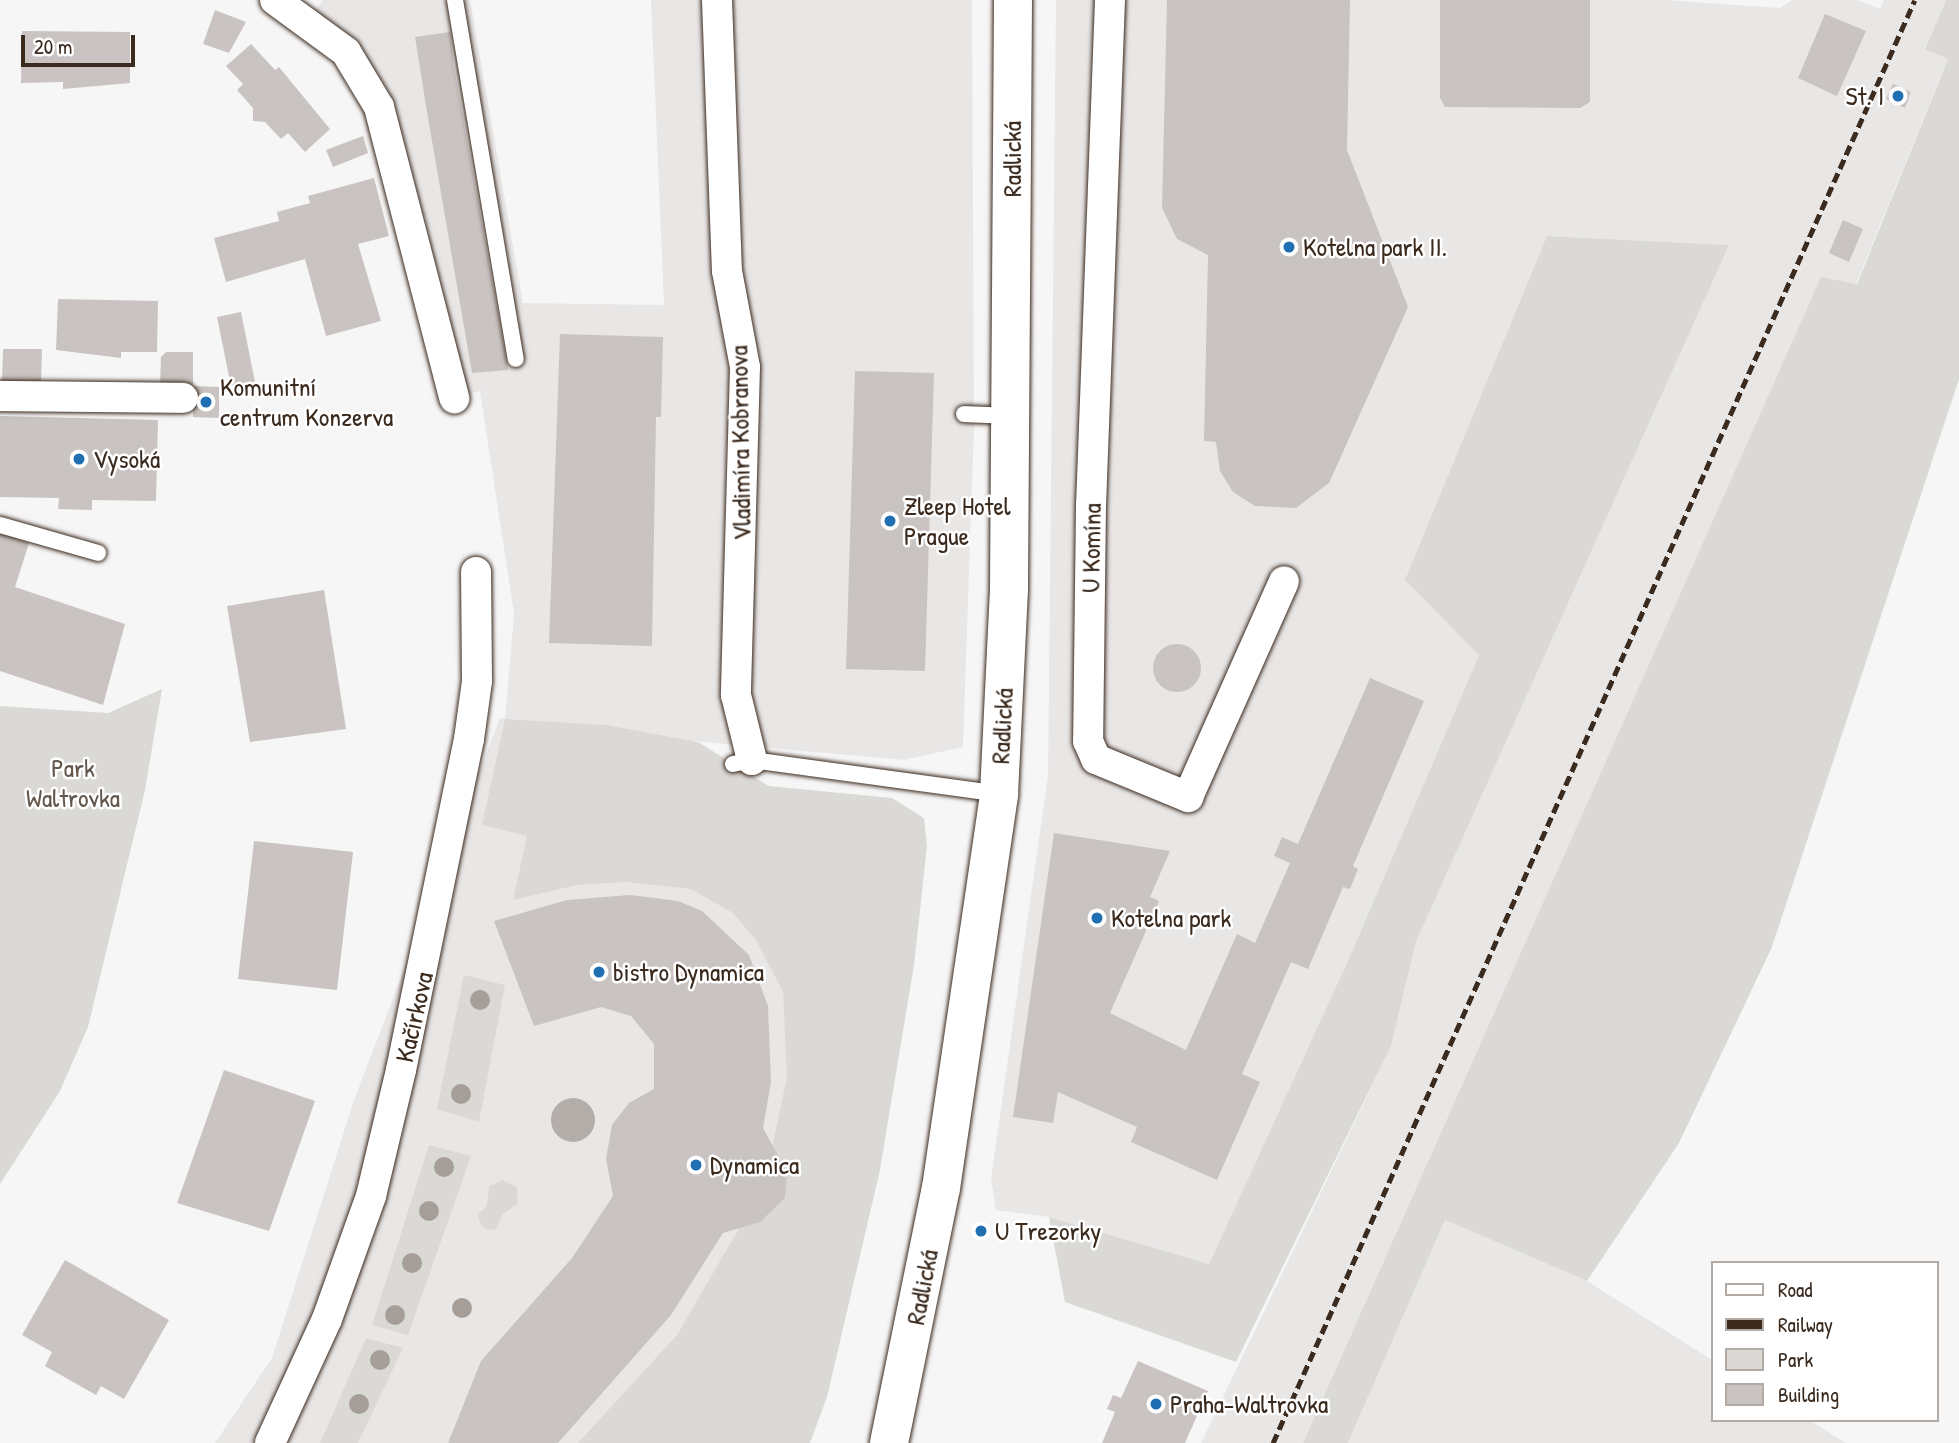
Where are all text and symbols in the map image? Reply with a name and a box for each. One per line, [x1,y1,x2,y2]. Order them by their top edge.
scale bar [24,21,138,65]
text: 20 m [34,32,72,61]
place label: St. I [1845,80,1884,112]
marker: St. I [1890,88,1906,104]
street label: Radlická [996,121,1028,197]
place label: Kotelna park II. [1303,231,1447,263]
marker: Kotelna park II. [1281,239,1297,255]
street label: Vladimíra Kobranova [723,345,757,541]
place label: Komunitní centrum Konzerva [220,371,393,432]
marker: Komunitní centrum Konzerva [198,394,214,410]
place label: Vysoká [93,443,160,475]
marker: Vysoká [71,451,87,467]
place label: Zleep Hotel Prague [904,490,1011,552]
street label: U Komína [1075,503,1107,593]
marker: Zleep Hotel Prague [882,513,898,529]
street label: Radlická [984,687,1020,765]
park label: Park Waltrovka [26,752,120,814]
place label: Kotelna park [1111,902,1231,934]
marker: Kotelna park [1089,910,1105,926]
place label: bistro Dynamica [613,956,764,988]
marker: bistro Dynamica [591,964,607,980]
street label: Kačírkova [389,969,439,1065]
place label: Dynamica [710,1149,799,1181]
marker: Dynamica [688,1157,704,1173]
place label: U Trezorky [995,1215,1101,1247]
marker: U Trezorky [973,1223,989,1239]
street label: Radlická [899,1247,945,1327]
legend [1710,1261,1938,1422]
text: Road [1778,1275,1812,1304]
text: Railway [1778,1310,1833,1339]
text: Park [1778,1345,1813,1374]
text: Building [1778,1380,1839,1409]
place label: Praha-Waltrovka [1170,1388,1328,1420]
marker: Praha-Waltrovka [1148,1396,1164,1412]

